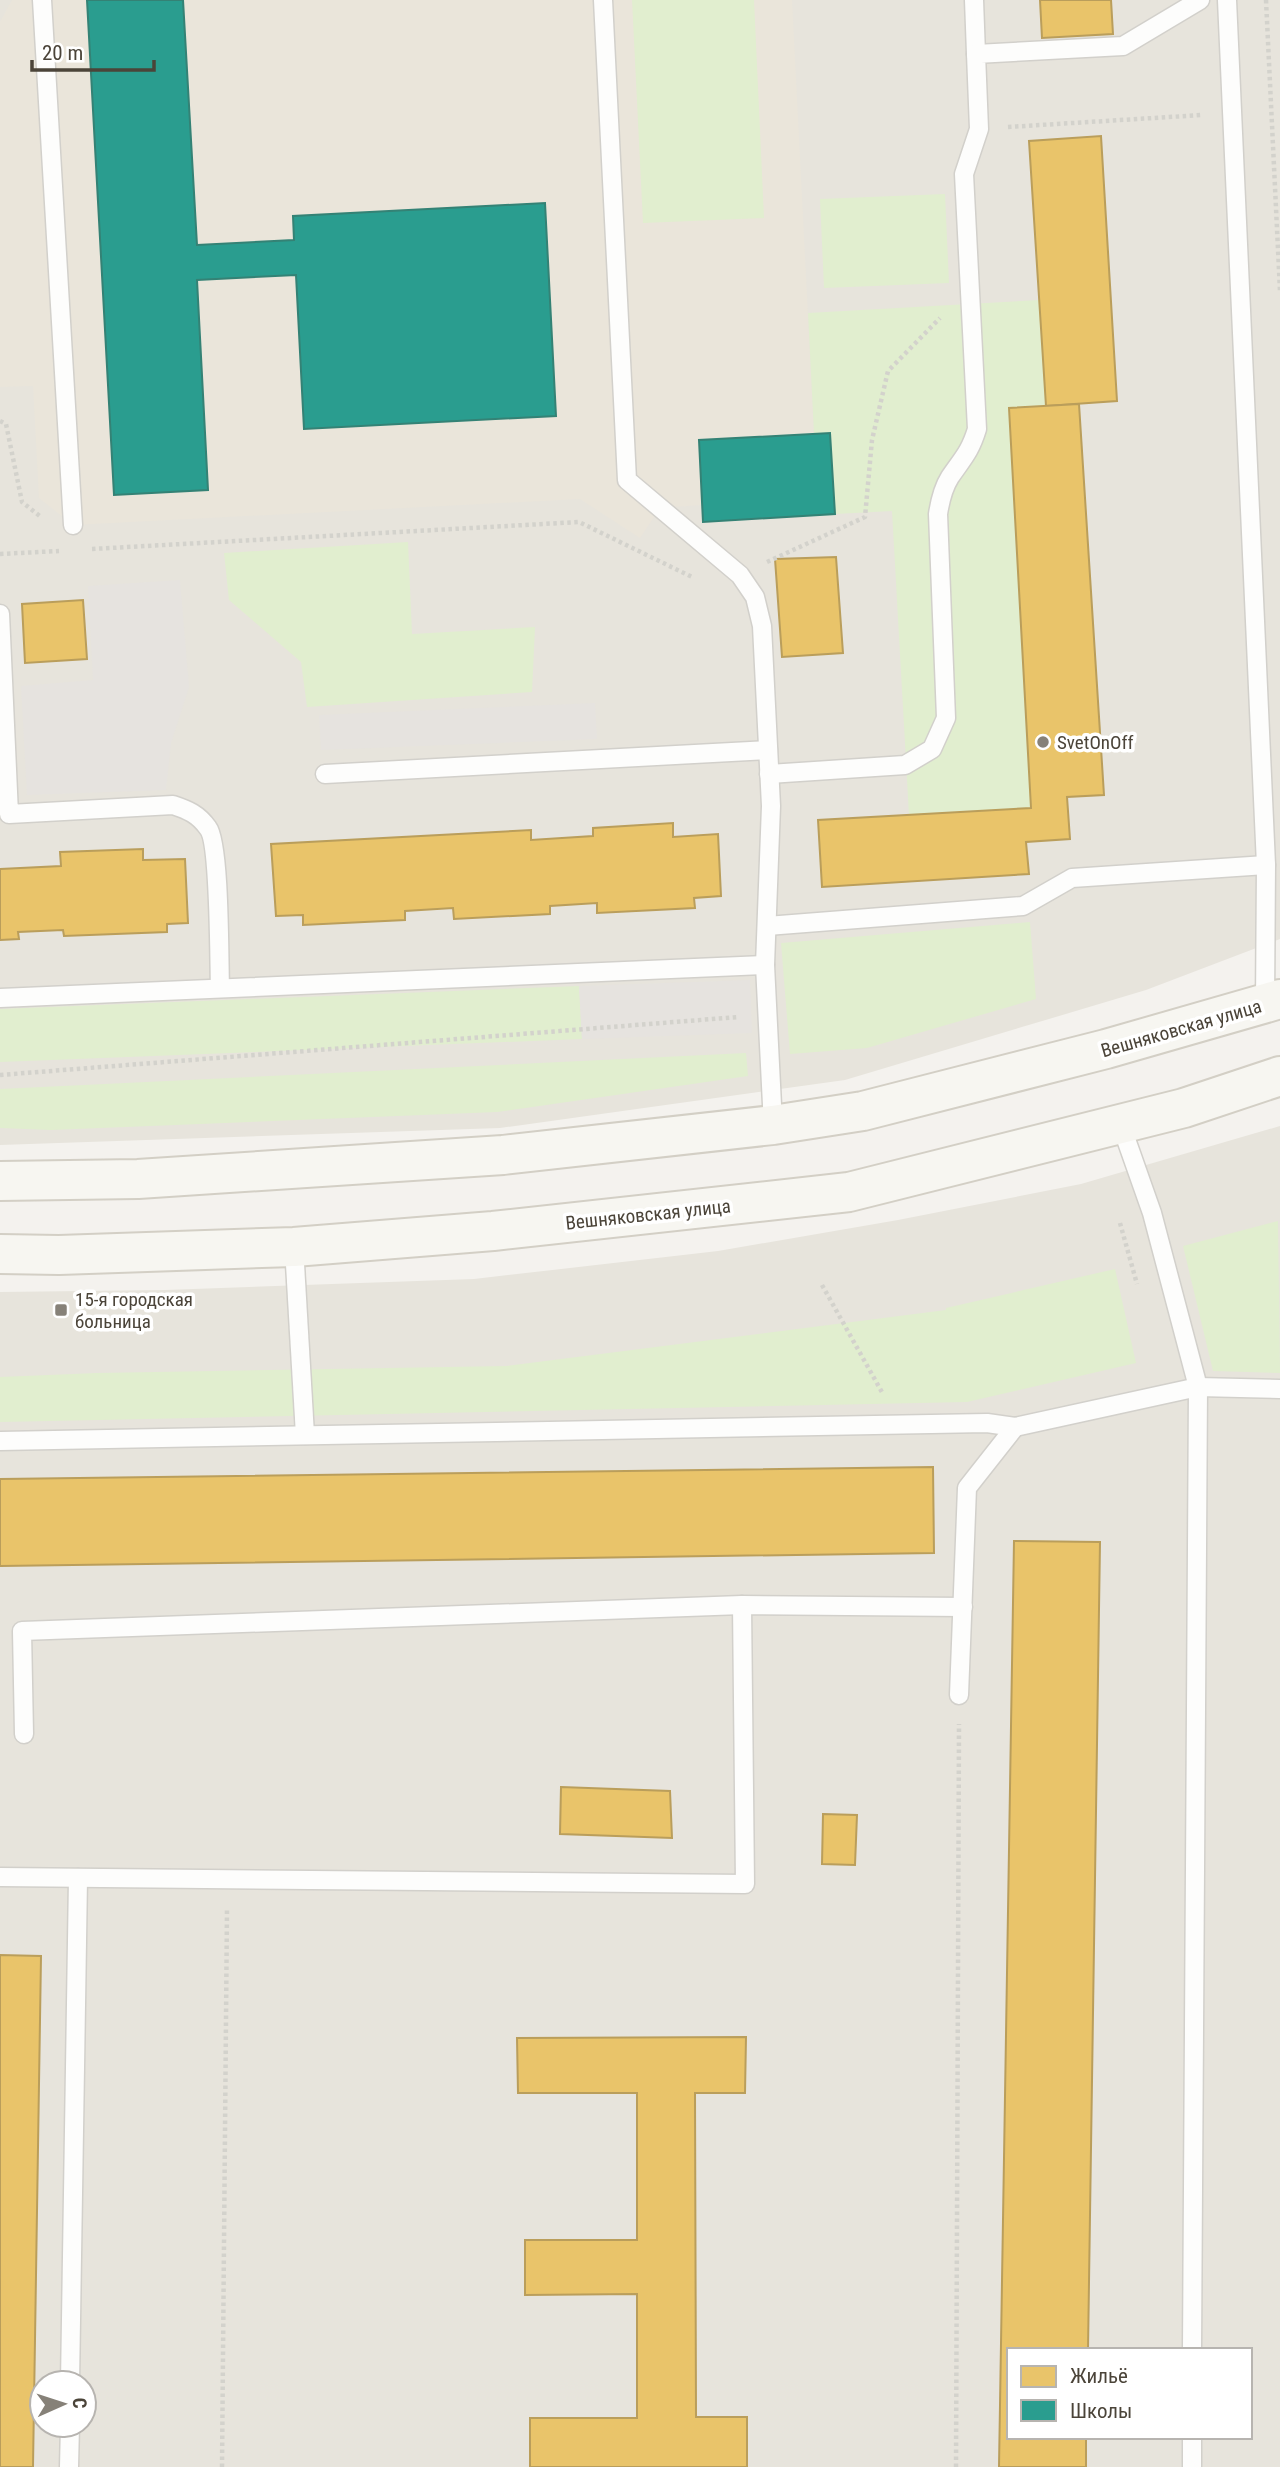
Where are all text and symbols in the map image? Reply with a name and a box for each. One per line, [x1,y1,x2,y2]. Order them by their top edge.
scale bar [32,28,154,72]
text: 20 m [42,41,83,65]
place label: SvetOnOff [1057,731,1133,754]
marker: SvetOnOff [1035,734,1051,750]
street label: Вешняковская улица [1098,995,1264,1062]
street label: Вешняковская улица [564,1194,732,1235]
place label: 15-я городская больница [75,1288,193,1333]
marker: 15-я городская больница [53,1302,69,1318]
legend [1007,2348,1252,2439]
text: Жильё [1070,2364,1128,2388]
north arrow [28,2369,98,2439]
text: С [68,2397,91,2409]
text: Школы [1070,2399,1132,2423]

